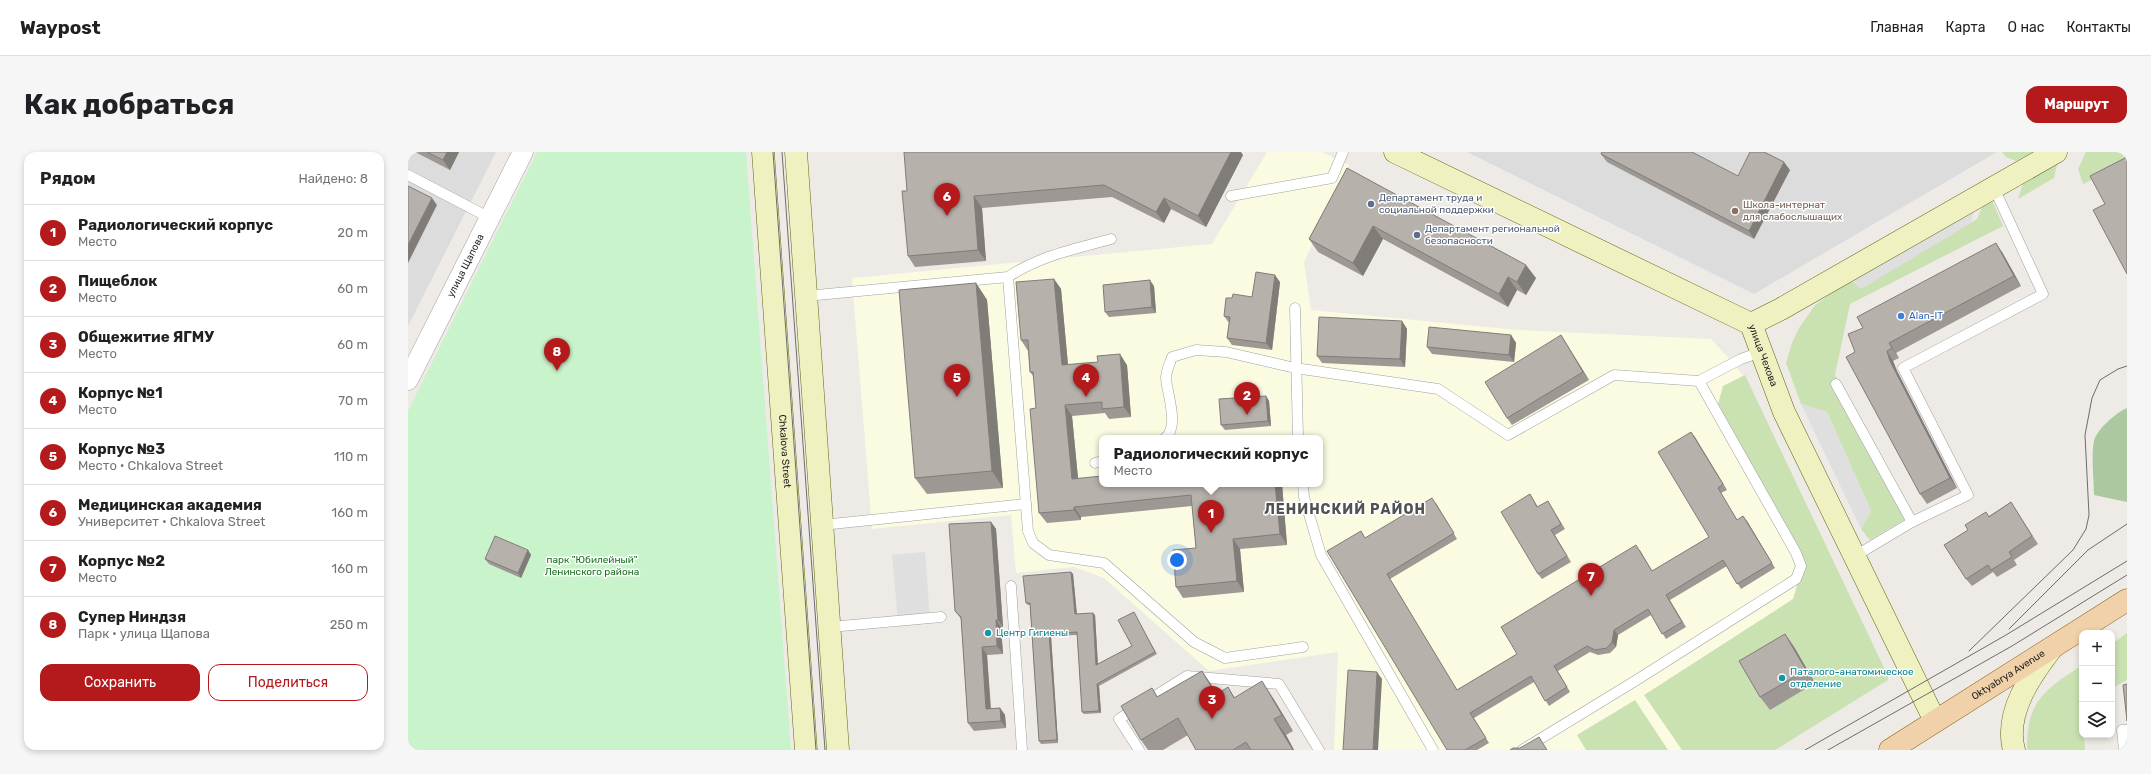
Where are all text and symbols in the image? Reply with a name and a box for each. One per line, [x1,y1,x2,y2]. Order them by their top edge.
text: Waypost [20,16,101,39]
text: Главная [1870,19,1924,36]
text: Карта [1946,19,1986,36]
text: О нас [2008,19,2044,36]
text: Контакты [2066,19,2131,36]
button: Маршрут [2026,86,2127,123]
text: Как добраться [24,88,234,121]
text: Рядом [40,168,96,188]
text: Найдено: 8 [298,171,368,186]
pin: 6 [934,183,960,216]
place label: Департамент труда и социальной поддержки [1379,192,1494,216]
marker: Департамент труда и социальной поддержки [1366,199,1376,209]
place label: Школа-интернат для слабослышащих [1743,199,1843,223]
marker: Школа-интернат для слабослышащих [1730,206,1740,216]
text: Радиологический корпус [78,216,273,234]
place label: Департамент региональной безопасности [1425,223,1560,247]
text: 1 [50,225,56,240]
text: 20 m [337,225,368,240]
marker: Департамент региональной безопасности [1412,230,1422,240]
street label: улица Щапова [445,232,487,299]
text: Место [78,234,117,249]
text: Пищеблок [78,272,157,290]
text: 2 [49,281,57,296]
text: 60 m [337,281,368,296]
text: Место [78,290,117,305]
place label: Alan-IT [1909,310,1943,322]
marker: Alan-IT [1896,311,1906,321]
street label: улица Чехова [1746,323,1780,388]
text: Общежитие ЯГМУ [78,328,214,346]
text: 3 [49,337,57,352]
text: 60 m [337,337,368,352]
pin: 8 [544,338,570,371]
text: Место [78,346,117,361]
pin: 5 [944,364,970,397]
pin: 4 [1073,364,1099,397]
pin: 2 [1234,382,1260,415]
text: Корпус №1 [78,384,163,402]
text: 4 [49,393,57,408]
text: 70 m [338,393,368,408]
text: Место [78,402,117,417]
street label: Chkalova Street [776,414,793,488]
popup [1099,435,1323,487]
text: Корпус №3 [78,440,165,458]
text: Радиологический корпус [1114,445,1309,463]
text: 5 [49,449,57,464]
text: 110 m [334,449,368,464]
text: Место · Chkalova Street [78,458,223,473]
text: Место [1114,463,1152,478]
text: Медицинская академия [78,496,262,514]
pin: 1 [1198,500,1224,533]
district label: ЛЕНИНСКИЙ РАЙОН [1264,500,1426,518]
text: 6 [49,505,57,520]
text: 160 m [332,505,368,520]
text: Университет · Chkalova Street [78,514,265,529]
your location [1167,550,1187,570]
text: Корпус №2 [78,552,165,570]
park label: парк "Юбилейный" Ленинского района [545,554,639,578]
text: 7 [49,561,57,576]
text: 160 m [332,561,368,576]
pin: 7 [1578,563,1604,596]
text: Место [78,570,117,585]
text: Супер Ниндзя [78,608,186,626]
text: 8 [49,617,57,632]
text: 250 m [330,617,368,632]
text: Парк · улица Щапова [78,626,210,641]
place label: Центр Гигиены [996,627,1068,639]
marker: Центр Гигиены [983,628,993,638]
map controls [2079,630,2115,738]
button: + [2079,630,2115,666]
street label: Oktyabrya Avenue [1969,647,2048,703]
button: Сохранить [40,664,200,701]
button: Поделиться [208,664,368,701]
place label: Паталого-анатомическое отделение [1790,666,1914,690]
button: − [2079,666,2115,702]
marker: Паталого-анатомическое отделение [1777,673,1787,683]
pin: 3 [1199,686,1225,719]
button: layers [2079,702,2115,738]

